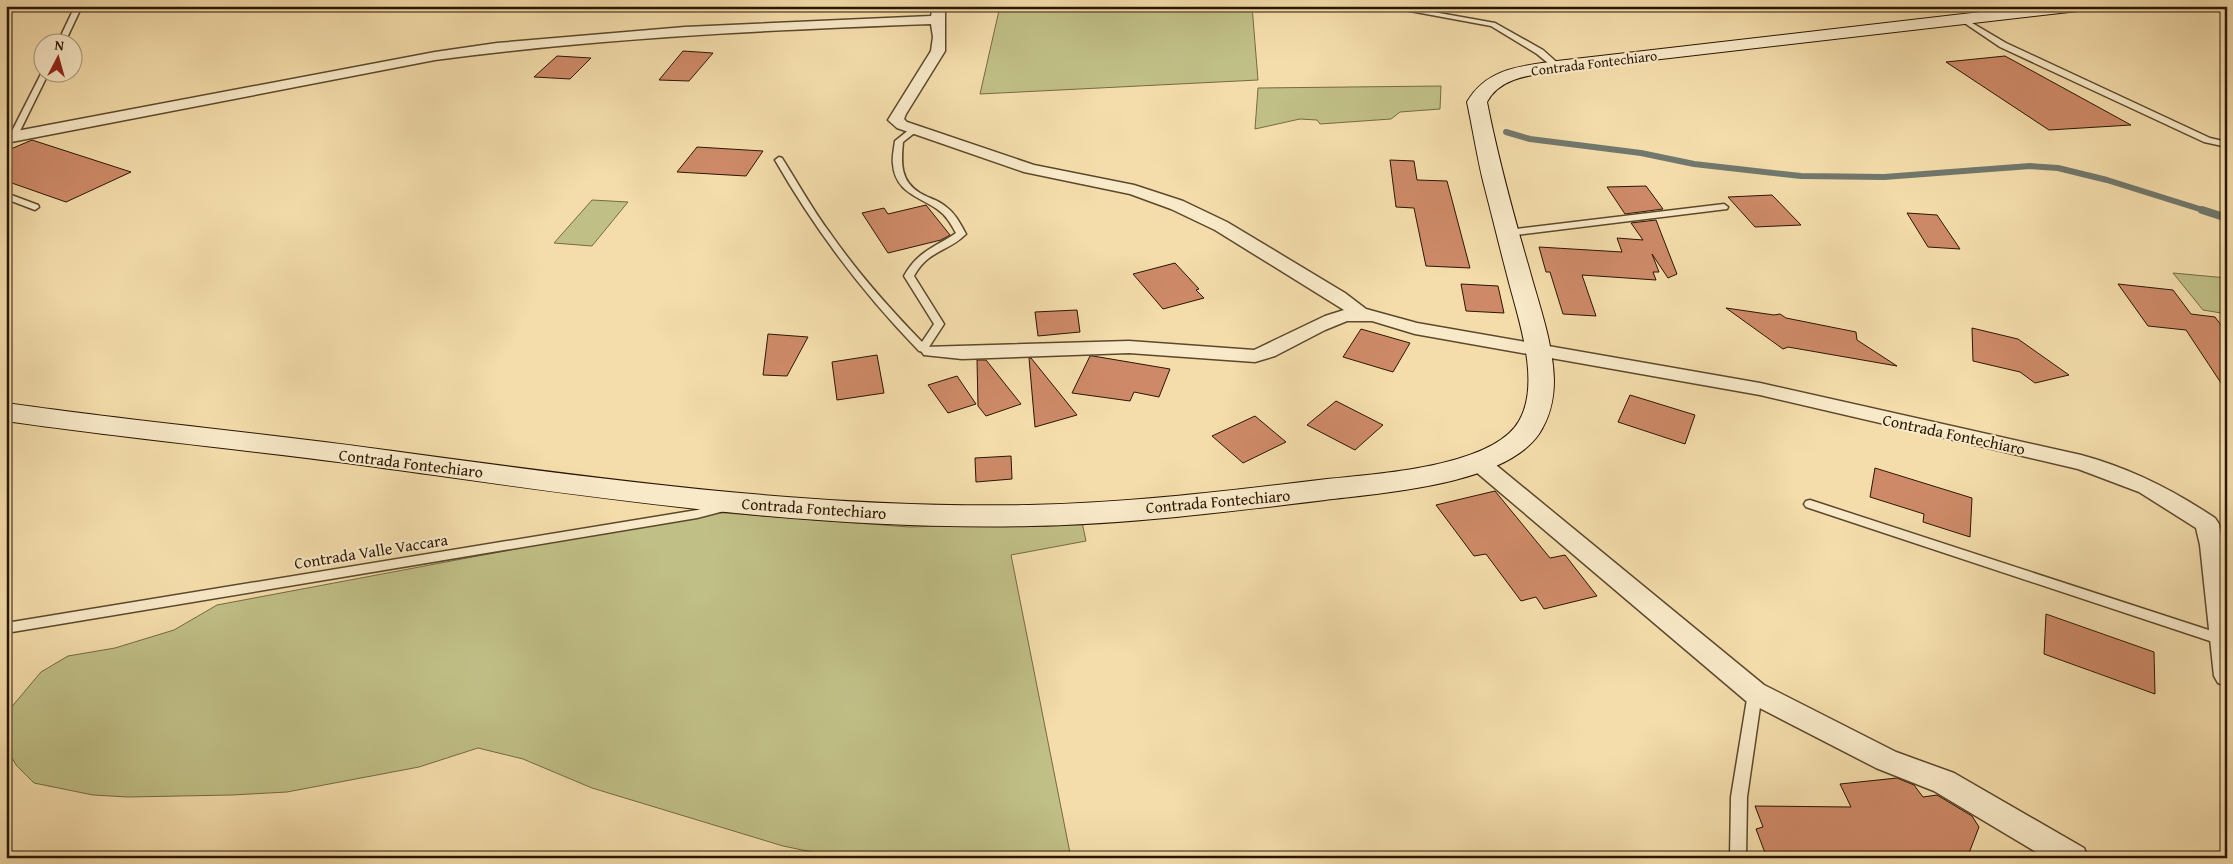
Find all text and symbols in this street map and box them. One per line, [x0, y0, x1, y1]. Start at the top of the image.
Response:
north arrow [32, 32, 82, 82]
text: N [54, 35, 66, 56]
street label: Contrada Fontechiaro [1530, 45, 1658, 81]
street label: Contrada Fontechiaro [1881, 407, 2027, 461]
street label: Contrada Fontechiaro [338, 442, 484, 484]
street label: Contrada Fontechiaro [1145, 483, 1291, 519]
street label: Contrada Fontechiaro [741, 491, 887, 525]
street label: Contrada Valle Vaccara [293, 527, 450, 575]

